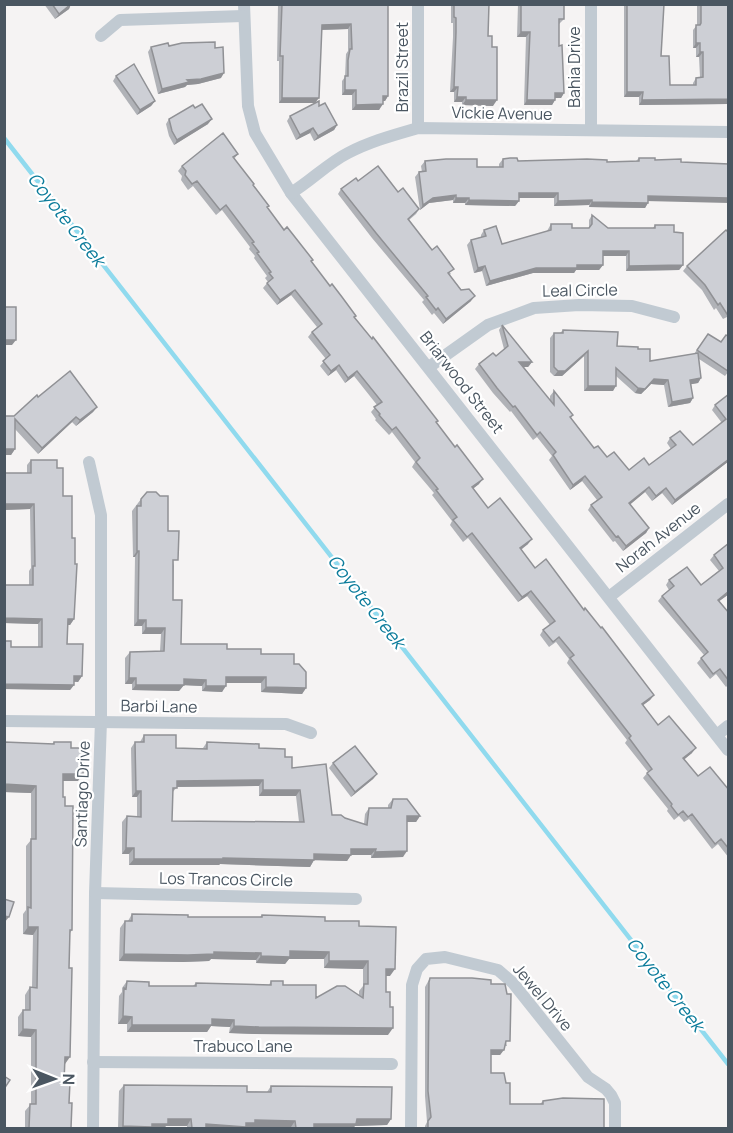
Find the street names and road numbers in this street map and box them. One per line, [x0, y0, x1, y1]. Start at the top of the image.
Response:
street label: Brazil Street [391, 22, 413, 112]
street label: Bahia Drive [563, 26, 585, 108]
street label: Vickie Avenue [451, 101, 553, 125]
street label: Leal Circle [542, 278, 618, 302]
street label: Briarwood Street [415, 326, 509, 438]
street label: Norah Avenue [611, 497, 705, 577]
street label: Barbi Lane [120, 694, 198, 718]
street label: Santiago Drive [69, 740, 95, 848]
street label: Los Trancos Circle [159, 867, 293, 891]
street label: Jewel Drive [508, 958, 578, 1036]
street label: Trabuco Lane [193, 1035, 293, 1057]

